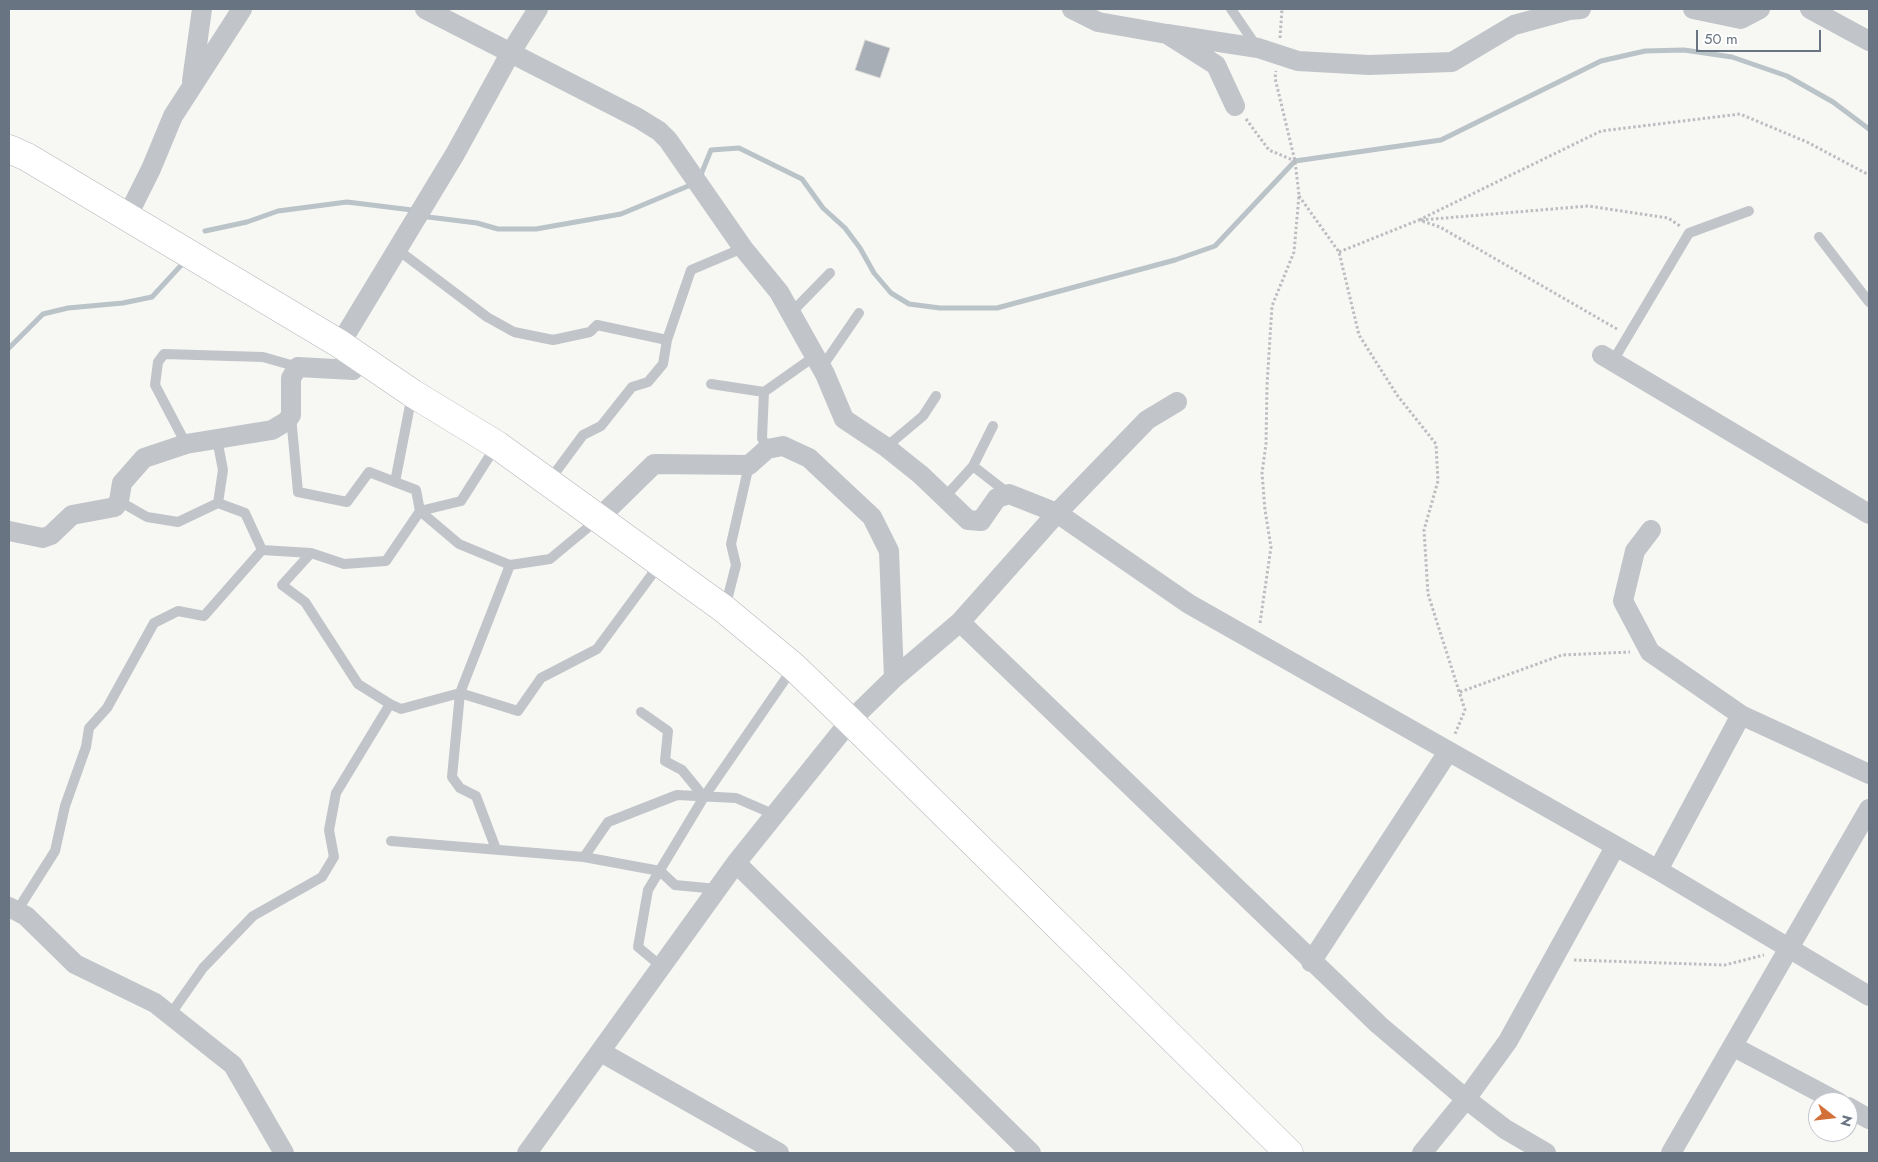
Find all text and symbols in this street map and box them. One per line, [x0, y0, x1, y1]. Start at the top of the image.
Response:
scale bar [1698, 20, 1823, 52]
text: 50 m [1704, 28, 1738, 50]
north arrow [1808, 1092, 1858, 1142]
text: N [1835, 1113, 1858, 1129]

